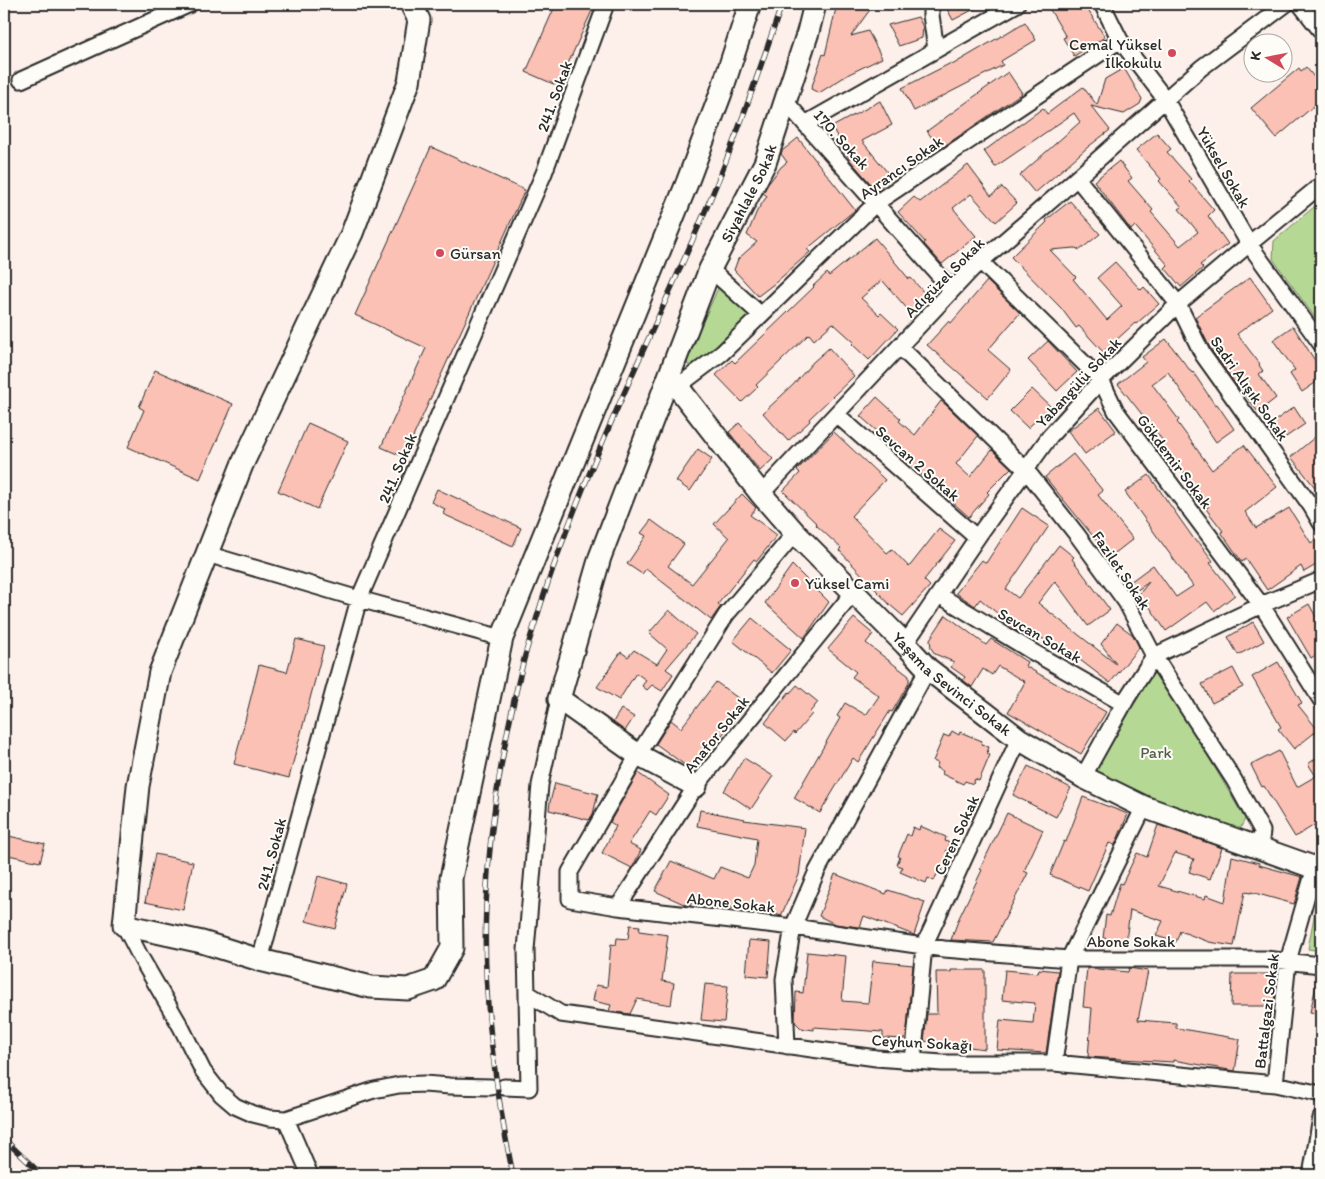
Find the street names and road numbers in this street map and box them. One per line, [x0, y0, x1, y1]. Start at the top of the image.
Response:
street label: 241. Sokak [533, 58, 576, 134]
street label: 170. Sokak [810, 105, 874, 173]
street label: Yüksel Sokak [1193, 123, 1254, 211]
street label: Ayrancı Sokak [856, 132, 947, 203]
street label: Siyahlale Sokak [717, 141, 781, 245]
street label: Adıgüzel Sokak [900, 233, 988, 321]
street label: Sadri Alışık Sokak [1206, 332, 1293, 445]
street label: Yabangülü Sokak [1032, 333, 1126, 431]
street label: Gökdemir Sokak [1133, 410, 1217, 513]
street label: Sevcan 2 Sokak [872, 422, 964, 505]
street label: 241. Sokak [374, 430, 421, 506]
street label: Fazilet Sokak [1088, 527, 1155, 613]
street label: Sevcan Sokak [994, 604, 1085, 667]
street label: Yaşama Sevinci Sokak [888, 628, 1016, 740]
street label: Anafor Sokak [680, 692, 753, 777]
street label: Ceren Sokak [930, 792, 984, 878]
street label: 241. Sokak [253, 816, 290, 893]
street label: Abone Sokak [686, 888, 777, 917]
street label: Abone Sokak [1087, 932, 1176, 951]
street label: Battalgazi Sokak [1250, 952, 1283, 1070]
street label: Ceyhun Sokağı [871, 1030, 973, 1055]

